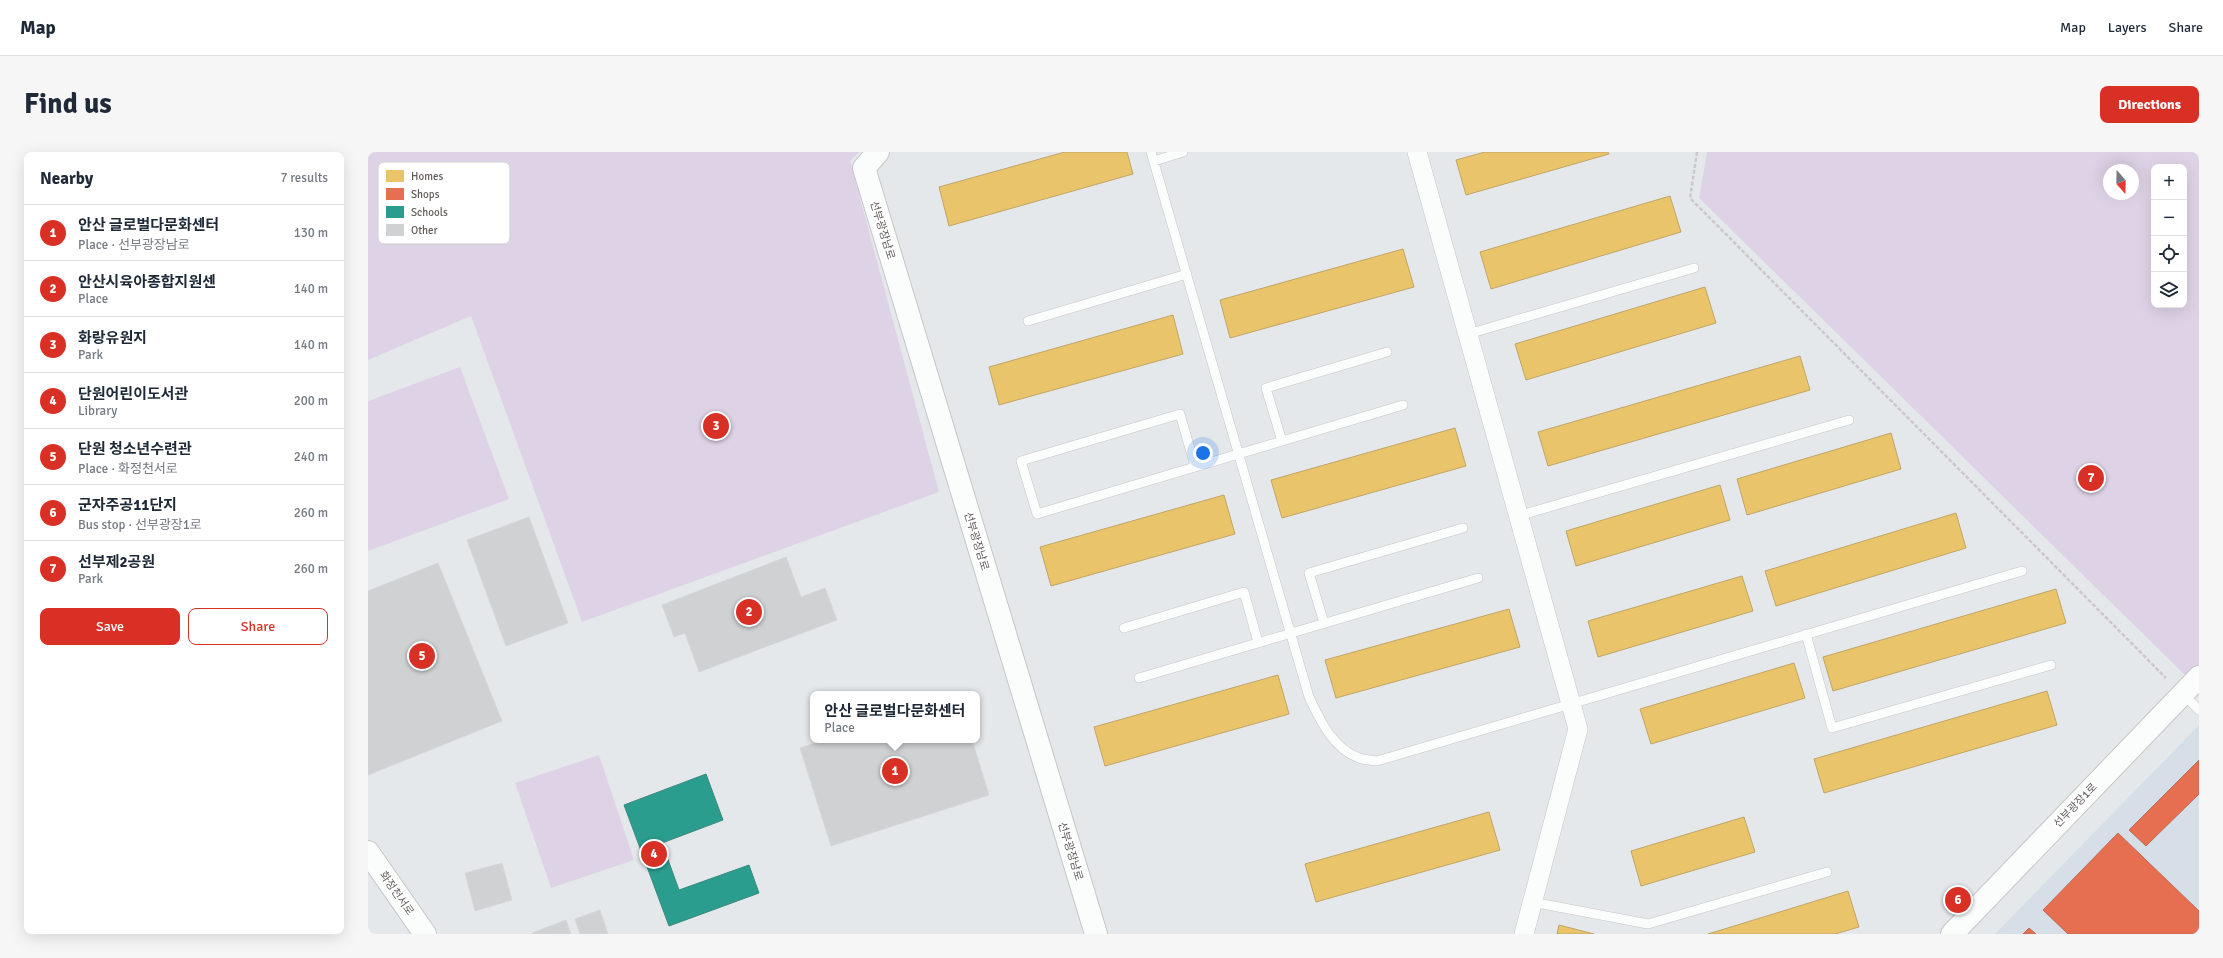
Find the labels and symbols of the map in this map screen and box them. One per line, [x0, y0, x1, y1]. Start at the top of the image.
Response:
legend [378, 162, 510, 244]
north arrow [2103, 164, 2139, 200]
text: Homes [411, 170, 443, 183]
text: Shops [411, 188, 440, 201]
street label: 선부광장남로 [867, 199, 898, 261]
text: Schools [411, 206, 448, 219]
text: Other [411, 224, 438, 237]
pin: 3 [703, 411, 729, 441]
your location [1193, 443, 1213, 463]
pin: 7 [2078, 463, 2104, 493]
street label: 선부광장남로 [961, 510, 992, 572]
pin: 2 [736, 597, 762, 627]
pin: 5 [409, 641, 435, 671]
pin: 1 [882, 756, 908, 786]
street label: 선부광장1로 [2051, 780, 2100, 830]
street label: 선부광장남로 [1055, 820, 1086, 882]
pin: 4 [641, 839, 667, 869]
street label: 화정천서로 [377, 869, 416, 918]
pin: 6 [1945, 885, 1971, 915]

